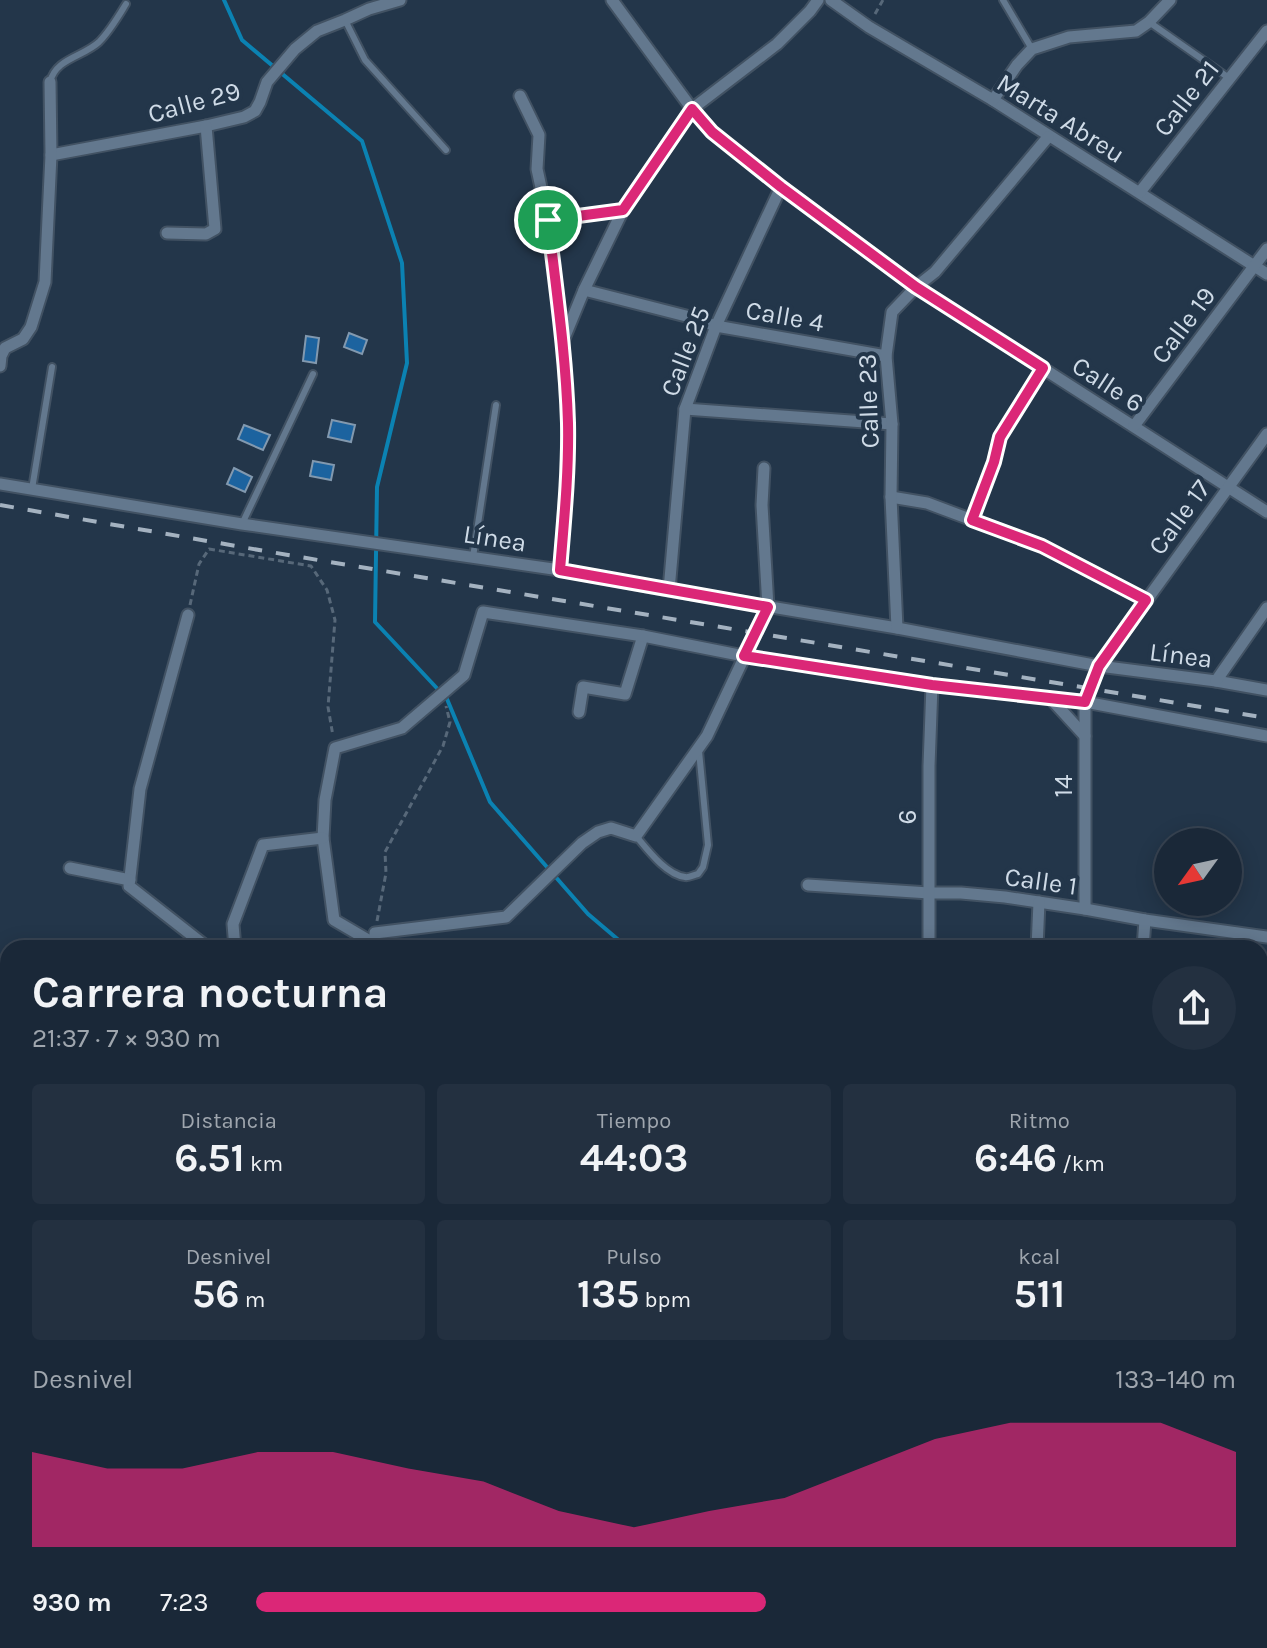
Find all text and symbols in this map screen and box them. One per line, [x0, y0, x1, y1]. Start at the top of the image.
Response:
street label: Calle 21 [1147, 54, 1226, 143]
street label: Marta Abreu [991, 67, 1130, 170]
street label: Calle 29 [144, 75, 244, 130]
pin [514, 186, 582, 254]
icon: arrive [526, 198, 570, 242]
street label: Calle 19 [1145, 281, 1222, 370]
street label: Calle 4 [743, 294, 826, 339]
street label: Calle 25 [654, 302, 717, 401]
street label: Calle 6 [1066, 350, 1149, 419]
street label: Calle 23 [851, 353, 886, 449]
street label: Calle 17 [1142, 474, 1217, 561]
street label: Línea [461, 518, 529, 559]
street label: Línea [1148, 636, 1214, 675]
street label: 14 [1048, 774, 1079, 798]
street label: 6 [892, 810, 923, 824]
north arrow [1154, 828, 1242, 916]
map controls [1154, 828, 1242, 916]
street label: Calle 1 [1003, 861, 1079, 902]
button: share [1152, 966, 1236, 1050]
text: Carrera nocturna [32, 967, 389, 1018]
text: 21:37 · 7 × 930 m [32, 1023, 221, 1054]
text: Distancia [181, 1108, 277, 1134]
text: Tiempo [597, 1108, 671, 1134]
text: Ritmo [1009, 1108, 1070, 1134]
text: 6.51 [174, 1134, 245, 1181]
text: 44:03 [580, 1134, 688, 1181]
text: 6:46 [974, 1134, 1057, 1181]
text: km [245, 1151, 283, 1177]
text: /km [1057, 1151, 1105, 1177]
text: Desnivel [186, 1244, 272, 1270]
text: Pulso [606, 1244, 662, 1270]
text: kcal [1018, 1244, 1060, 1270]
text: 56 [192, 1270, 240, 1317]
text: 135 [577, 1270, 639, 1317]
text: 511 [1013, 1270, 1065, 1317]
text: m [240, 1287, 265, 1313]
text: bpm [639, 1287, 691, 1313]
text: Desnivel [32, 1364, 133, 1395]
text: 133–140 m [1115, 1364, 1236, 1395]
text: 930 m [32, 1587, 112, 1618]
text: 7:23 [160, 1587, 209, 1618]

